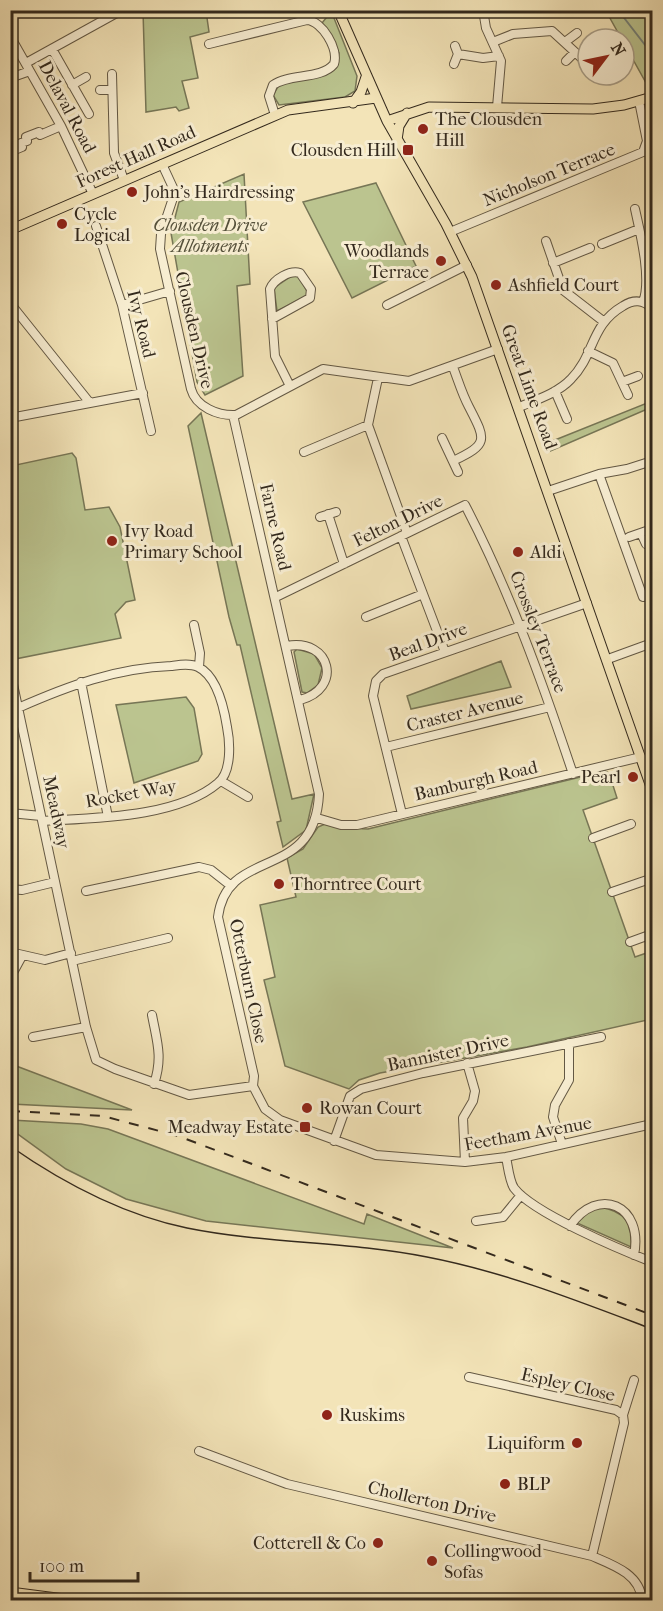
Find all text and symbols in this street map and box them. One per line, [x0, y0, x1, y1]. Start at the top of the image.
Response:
north arrow [576, 27, 636, 87]
text: N [607, 39, 630, 60]
street label: Delaval Road [34, 57, 100, 157]
place label: The Clousden Hill [435, 109, 543, 151]
street label: Forest Hall Road [73, 121, 199, 193]
marker: The Clousden Hill [416, 122, 430, 136]
street label: Nicholson Terrace [480, 139, 618, 211]
place label: Clousden Hill [291, 140, 396, 161]
marker: Clousden Hill [401, 143, 415, 157]
place label: John’s Hairdressing [142, 182, 295, 203]
marker: John’s Hairdressing [125, 185, 139, 199]
place label: Cycle Logical [74, 204, 130, 246]
park label: Clousden Drive Allotments [153, 215, 267, 257]
marker: Cycle Logical [55, 217, 69, 231]
place label: Woodlands Terrace [343, 241, 429, 283]
marker: Woodlands Terrace [434, 254, 448, 268]
street label: Clousden Drive [170, 269, 218, 391]
place label: Ashfield Court [507, 275, 620, 296]
marker: Ashfield Court [489, 278, 503, 292]
street label: Ivy Road [122, 288, 160, 360]
street label: Great Lime Road [497, 322, 561, 453]
street label: Farne Road [255, 481, 295, 573]
street label: Felton Drive [350, 490, 446, 552]
place label: Ivy Road Primary School [124, 521, 243, 563]
marker: Ivy Road Primary School [105, 534, 119, 548]
place label: Aldi [529, 542, 562, 563]
marker: Aldi [511, 545, 525, 559]
street label: Crossley Terrace [505, 568, 571, 696]
street label: Beal Drive [386, 618, 470, 666]
street label: Craster Avenue [404, 687, 526, 737]
street label: Bamburgh Road [412, 757, 540, 805]
place label: Pearl [581, 767, 621, 788]
marker: Pearl [626, 770, 640, 784]
street label: Meadway [38, 774, 74, 852]
street label: Rocket Way [84, 775, 180, 812]
place label: Thorntree Court [291, 874, 422, 895]
marker: Thorntree Court [272, 877, 286, 891]
street label: Otterburn Close [225, 917, 271, 1045]
street label: Bannister Drive [385, 1030, 511, 1076]
place label: Rowan Court [319, 1098, 422, 1119]
marker: Rowan Court [300, 1101, 314, 1115]
street label: Feetham Avenue [463, 1112, 594, 1156]
place label: Meadway Estate [167, 1117, 293, 1138]
marker: Meadway Estate [298, 1120, 312, 1134]
street label: Espley Close [519, 1364, 617, 1406]
place label: Ruskims [339, 1405, 405, 1426]
marker: Ruskims [320, 1408, 334, 1422]
place label: Liquiform [487, 1433, 565, 1454]
marker: Liquiform [570, 1436, 584, 1450]
place label: BLP [517, 1474, 550, 1495]
street label: Chollerton Drive [366, 1477, 498, 1527]
marker: BLP [498, 1477, 512, 1491]
place label: Cotterell & Co [253, 1533, 366, 1554]
marker: Cotterell & Co [371, 1536, 385, 1550]
place label: Collingwood Sofas [444, 1541, 542, 1583]
scale bar [30, 1545, 138, 1583]
marker: Collingwood Sofas [425, 1554, 439, 1568]
text: 100 m [39, 1556, 84, 1577]

